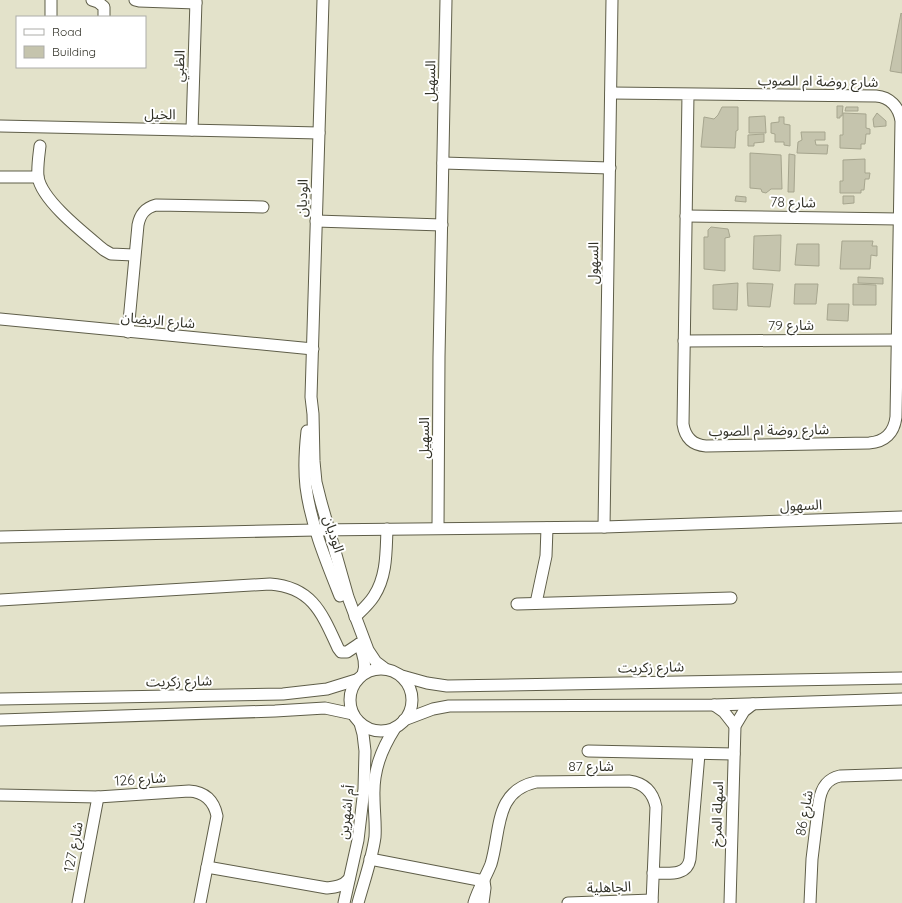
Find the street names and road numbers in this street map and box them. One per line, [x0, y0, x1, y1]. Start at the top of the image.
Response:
street label: الظبي [169, 50, 191, 82]
street label: السهيل [421, 60, 439, 102]
street label: شارع روضة ام الصوب [758, 71, 878, 93]
street label: الخيل [144, 105, 176, 123]
street label: الوديان [292, 179, 312, 217]
street label: شارع 78 [770, 193, 816, 213]
street label: السهول [584, 242, 602, 284]
street label: شارع الريضان [120, 308, 196, 334]
street label: شارع 79 [768, 316, 814, 336]
street label: السهيل [415, 417, 433, 459]
street label: شارع روضة ام الصوب [709, 420, 829, 442]
street label: السهول [780, 495, 822, 515]
street label: الوديان [320, 513, 348, 555]
street label: شارع زكريت [618, 657, 684, 679]
street label: شارع زكريت [146, 671, 212, 693]
street label: شارع 87 [568, 757, 614, 777]
street label: شارع 126 [114, 768, 167, 792]
street label: اسهلة المرخ [707, 781, 729, 847]
street label: أم اشهرين [334, 783, 360, 841]
street label: شارع 86 [791, 789, 819, 838]
street label: شارع 127 [59, 820, 89, 874]
street label: الجاهلية [587, 877, 631, 897]

